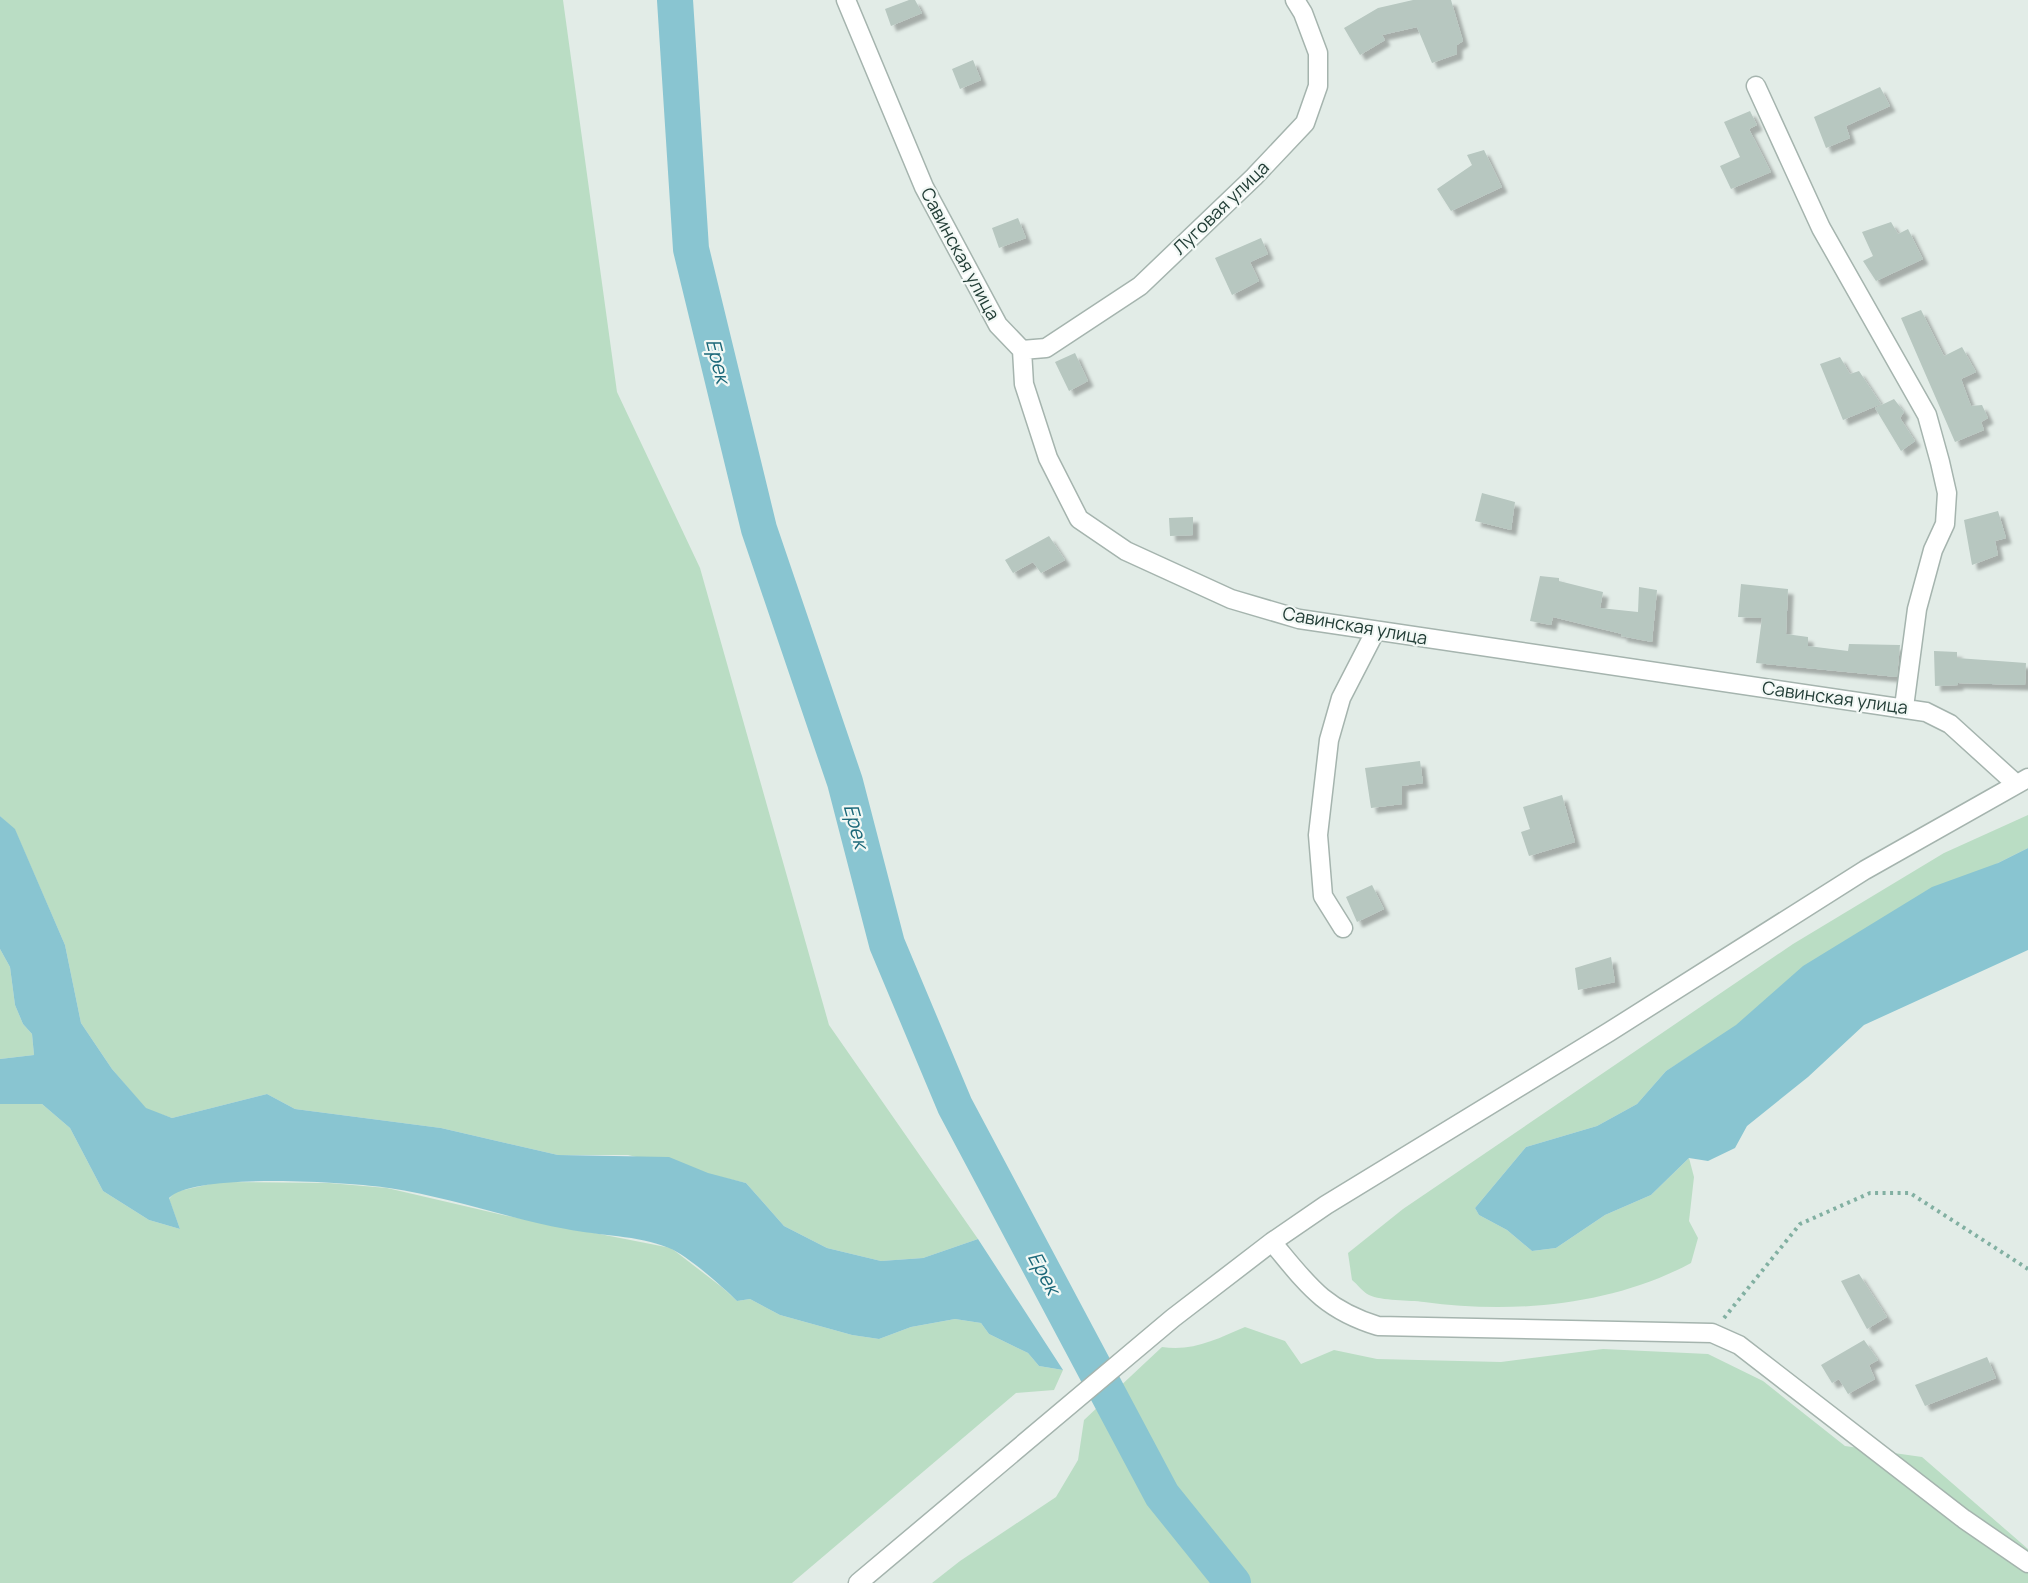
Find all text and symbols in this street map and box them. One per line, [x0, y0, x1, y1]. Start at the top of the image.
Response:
street label: Луговая улица [1167, 155, 1274, 259]
street label: Савинская улица [916, 183, 1006, 324]
water label: Ерек [700, 336, 738, 389]
street label: Савинская улица [1281, 600, 1429, 650]
street label: Савинская улица [1761, 675, 1909, 719]
water label: Ерек [838, 801, 876, 854]
water label: Ерек [1022, 1247, 1068, 1302]

